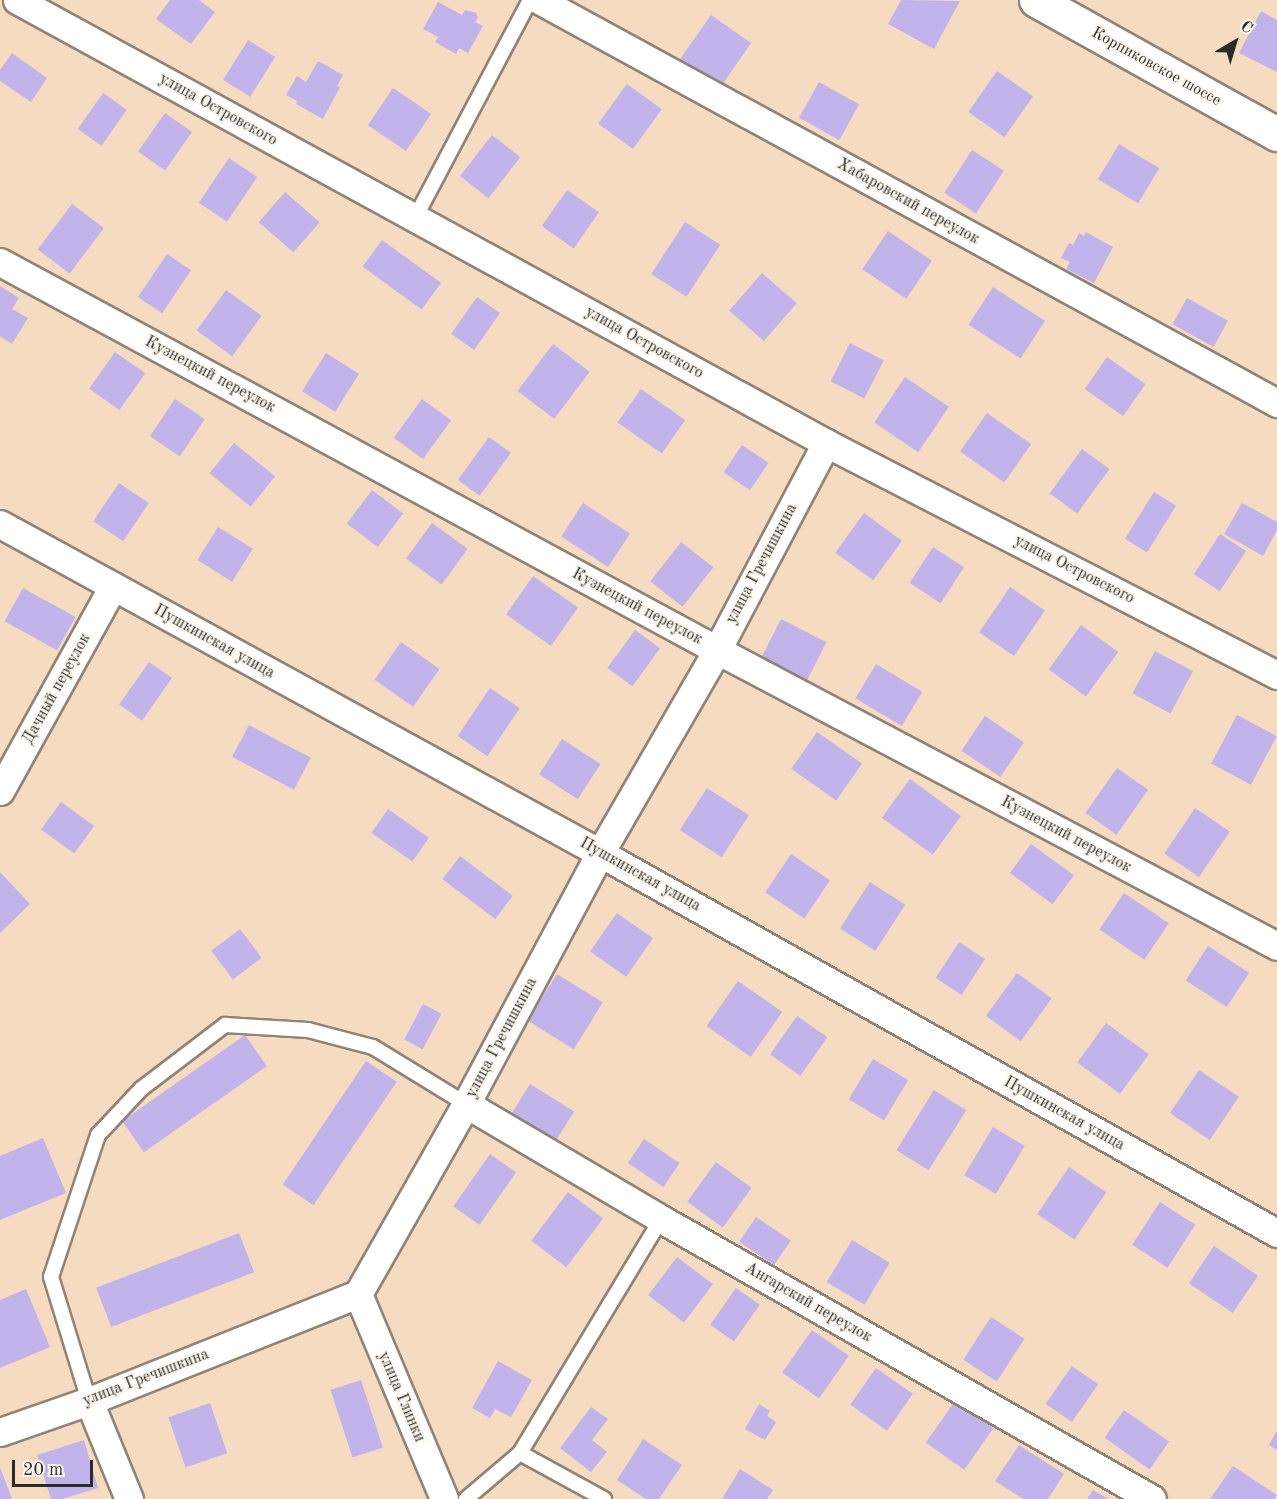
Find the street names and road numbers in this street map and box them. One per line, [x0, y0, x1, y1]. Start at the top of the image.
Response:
street label: Корпиковское шоссе [1088, 23, 1224, 111]
street label: улица Островского [156, 70, 280, 150]
street label: Хабаровский переулок [833, 155, 983, 249]
street label: улица Островского [582, 303, 706, 383]
street label: Кузнецкий переулок [141, 332, 279, 418]
street label: улица Гречишкина [722, 501, 802, 627]
street label: улица Островского [1011, 531, 1137, 609]
street label: Кузнецкий переулок [568, 564, 706, 650]
street label: Пушкинская улица [150, 601, 278, 683]
street label: Дачный переулок [19, 630, 95, 748]
street label: Кузнецкий переулок [997, 792, 1135, 878]
street label: Пушкинская улица [576, 834, 704, 916]
street label: улица Гречишкина [462, 975, 542, 1101]
street label: Пушкинская улица [1000, 1073, 1128, 1155]
street label: Ангарский переулок [741, 1259, 875, 1347]
street label: улица Гречишкина [80, 1345, 212, 1411]
street label: улица Глинки [373, 1349, 429, 1445]

